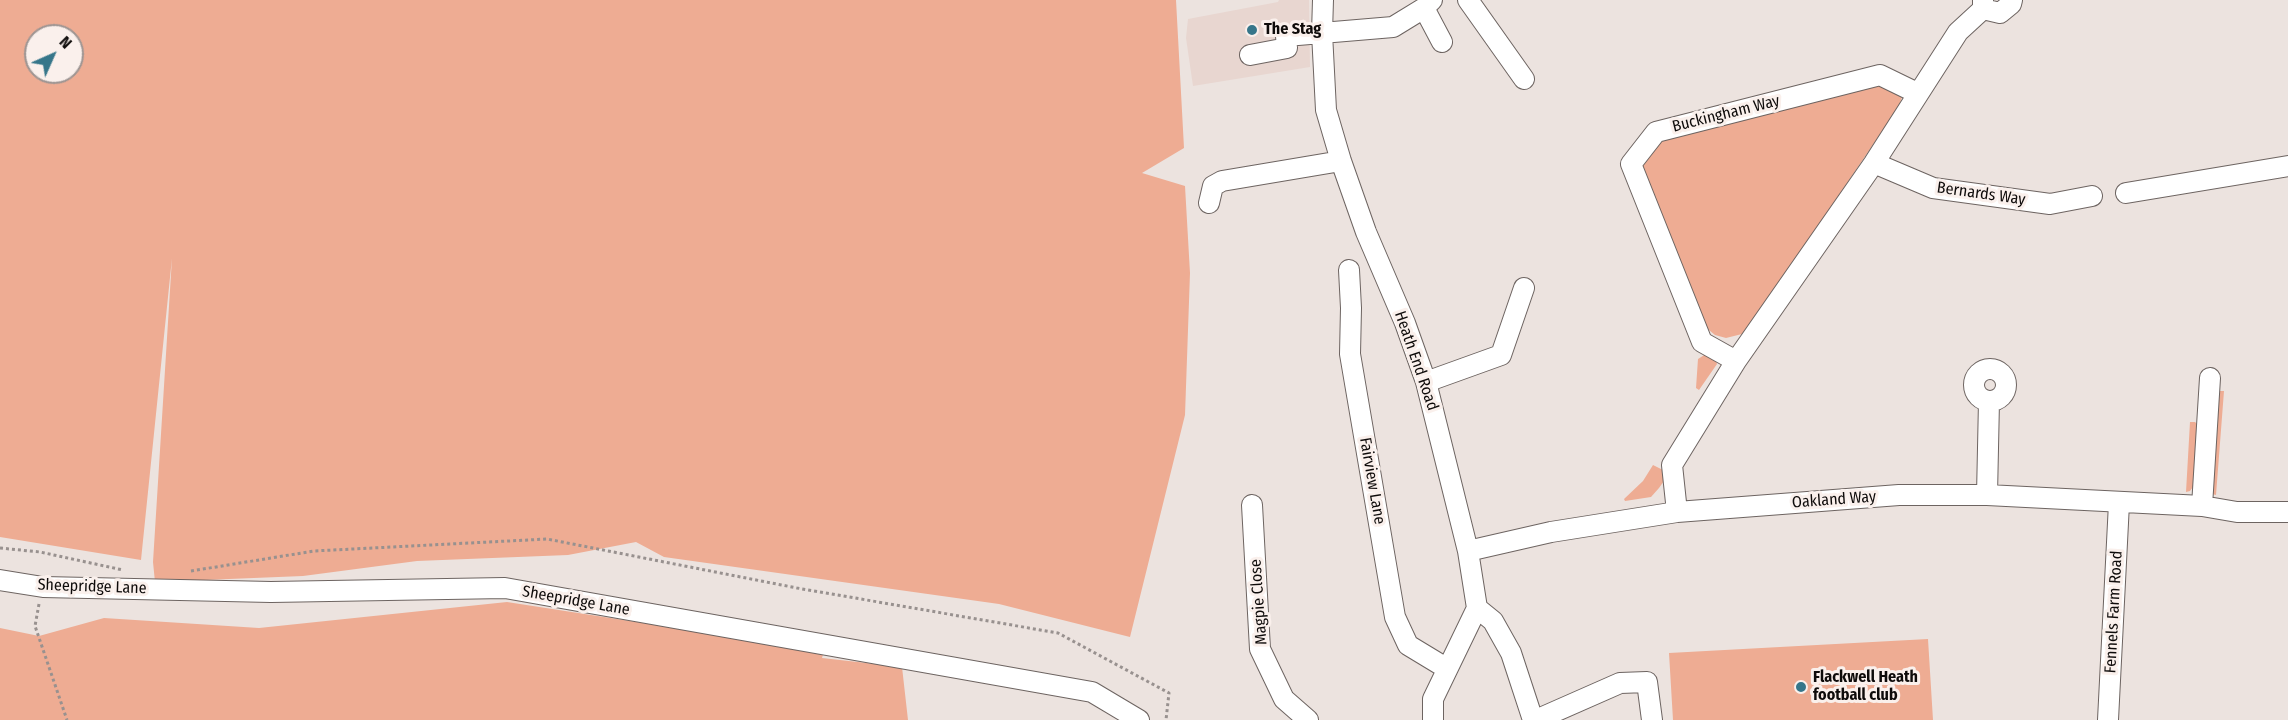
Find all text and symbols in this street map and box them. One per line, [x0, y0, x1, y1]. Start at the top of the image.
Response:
place label: The Stag [1264, 20, 1321, 40]
marker: The Stag [1245, 23, 1259, 37]
north arrow [24, 24, 84, 84]
text: N [56, 32, 76, 52]
street label: Buckingham Way [1670, 91, 1782, 137]
street label: Bernards Way [1936, 178, 2026, 210]
street label: Heath End Road [1390, 309, 1442, 413]
street label: Fairview Lane [1355, 436, 1389, 526]
street label: Oakland Way [1791, 487, 1877, 513]
street label: Fennels Farm Road [2101, 550, 2127, 674]
street label: Magpie Close [1246, 558, 1272, 646]
street label: Sheepridge Lane [37, 576, 147, 598]
street label: Sheepridge Lane [521, 582, 631, 620]
place label: Flackwell Heath football club [1813, 668, 1918, 706]
marker: Flackwell Heath football club [1794, 680, 1808, 694]

